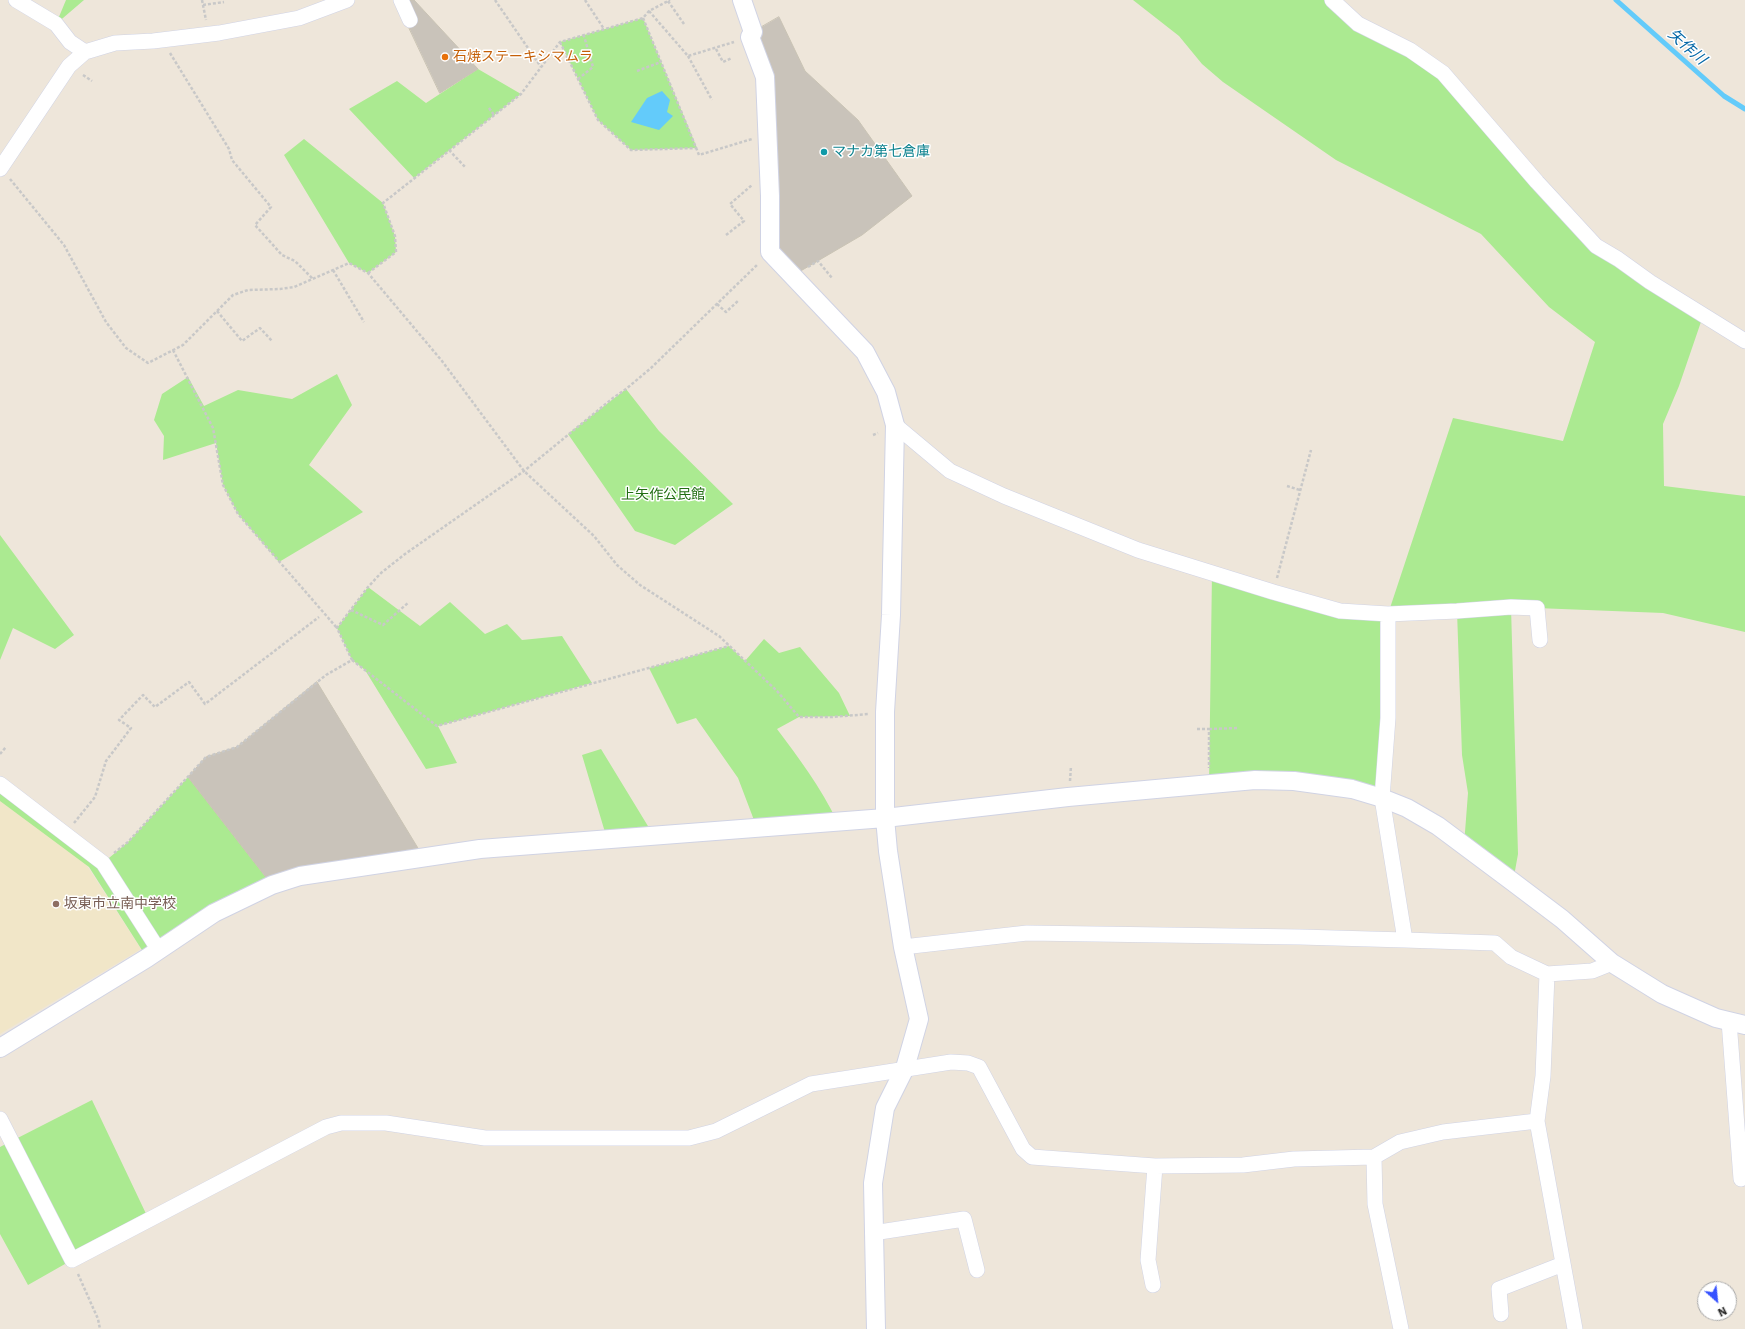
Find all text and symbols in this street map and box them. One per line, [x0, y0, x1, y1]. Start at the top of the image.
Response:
water label: 矢作川 [1664, 25, 1710, 69]
place label: 石焼ステーキシマムラ [453, 49, 593, 65]
marker: 石焼ステーキシマムラ [440, 52, 450, 62]
place label: マナカ第七倉庫 [832, 144, 930, 160]
marker: マナカ第七倉庫 [819, 147, 829, 157]
park label: 上矢作公民館 [621, 487, 705, 503]
place label: 坂東市立南中学校 [64, 896, 176, 912]
marker: 坂東市立南中学校 [51, 899, 61, 909]
north arrow [1697, 1281, 1737, 1321]
text: N [1716, 1304, 1729, 1319]

